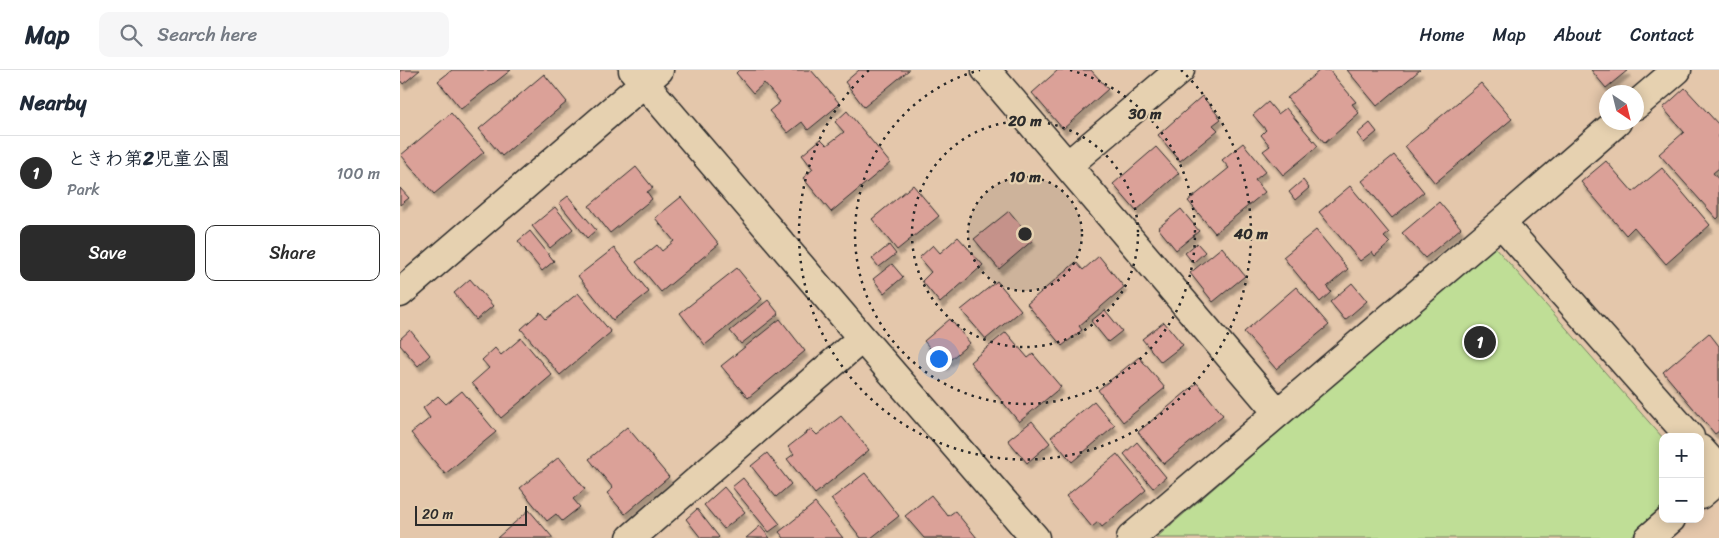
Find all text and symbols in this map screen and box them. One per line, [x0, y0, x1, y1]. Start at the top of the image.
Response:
search box [99, 12, 449, 57]
text: Map [25, 14, 69, 56]
text: Search here [157, 18, 257, 51]
text: Home [1420, 19, 1465, 51]
text: Map [1493, 19, 1526, 51]
text: About [1554, 19, 1602, 51]
text: Contact [1630, 19, 1694, 51]
icon: search [117, 21, 145, 49]
text: Nearby [20, 84, 86, 122]
north arrow [1599, 85, 1644, 130]
text: 30 m [1127, 101, 1162, 127]
text: 20 m [1007, 108, 1042, 134]
text: ときわ第2児童公園 [67, 142, 230, 175]
text: 1 [33, 159, 39, 188]
text: 100 m [336, 159, 380, 188]
text: 10 m [1009, 164, 1041, 190]
text: Park [67, 175, 100, 204]
text: 40 m [1233, 221, 1269, 247]
button: Save [20, 225, 195, 281]
button: Share [205, 225, 380, 281]
centre of rings [1016, 225, 1034, 243]
pin: 1 [1464, 323, 1496, 361]
your location [926, 346, 952, 372]
map controls [1659, 433, 1704, 523]
button: + [1659, 433, 1704, 478]
button: − [1659, 478, 1704, 523]
text: 20 m [422, 502, 453, 527]
scale bar [415, 503, 528, 526]

